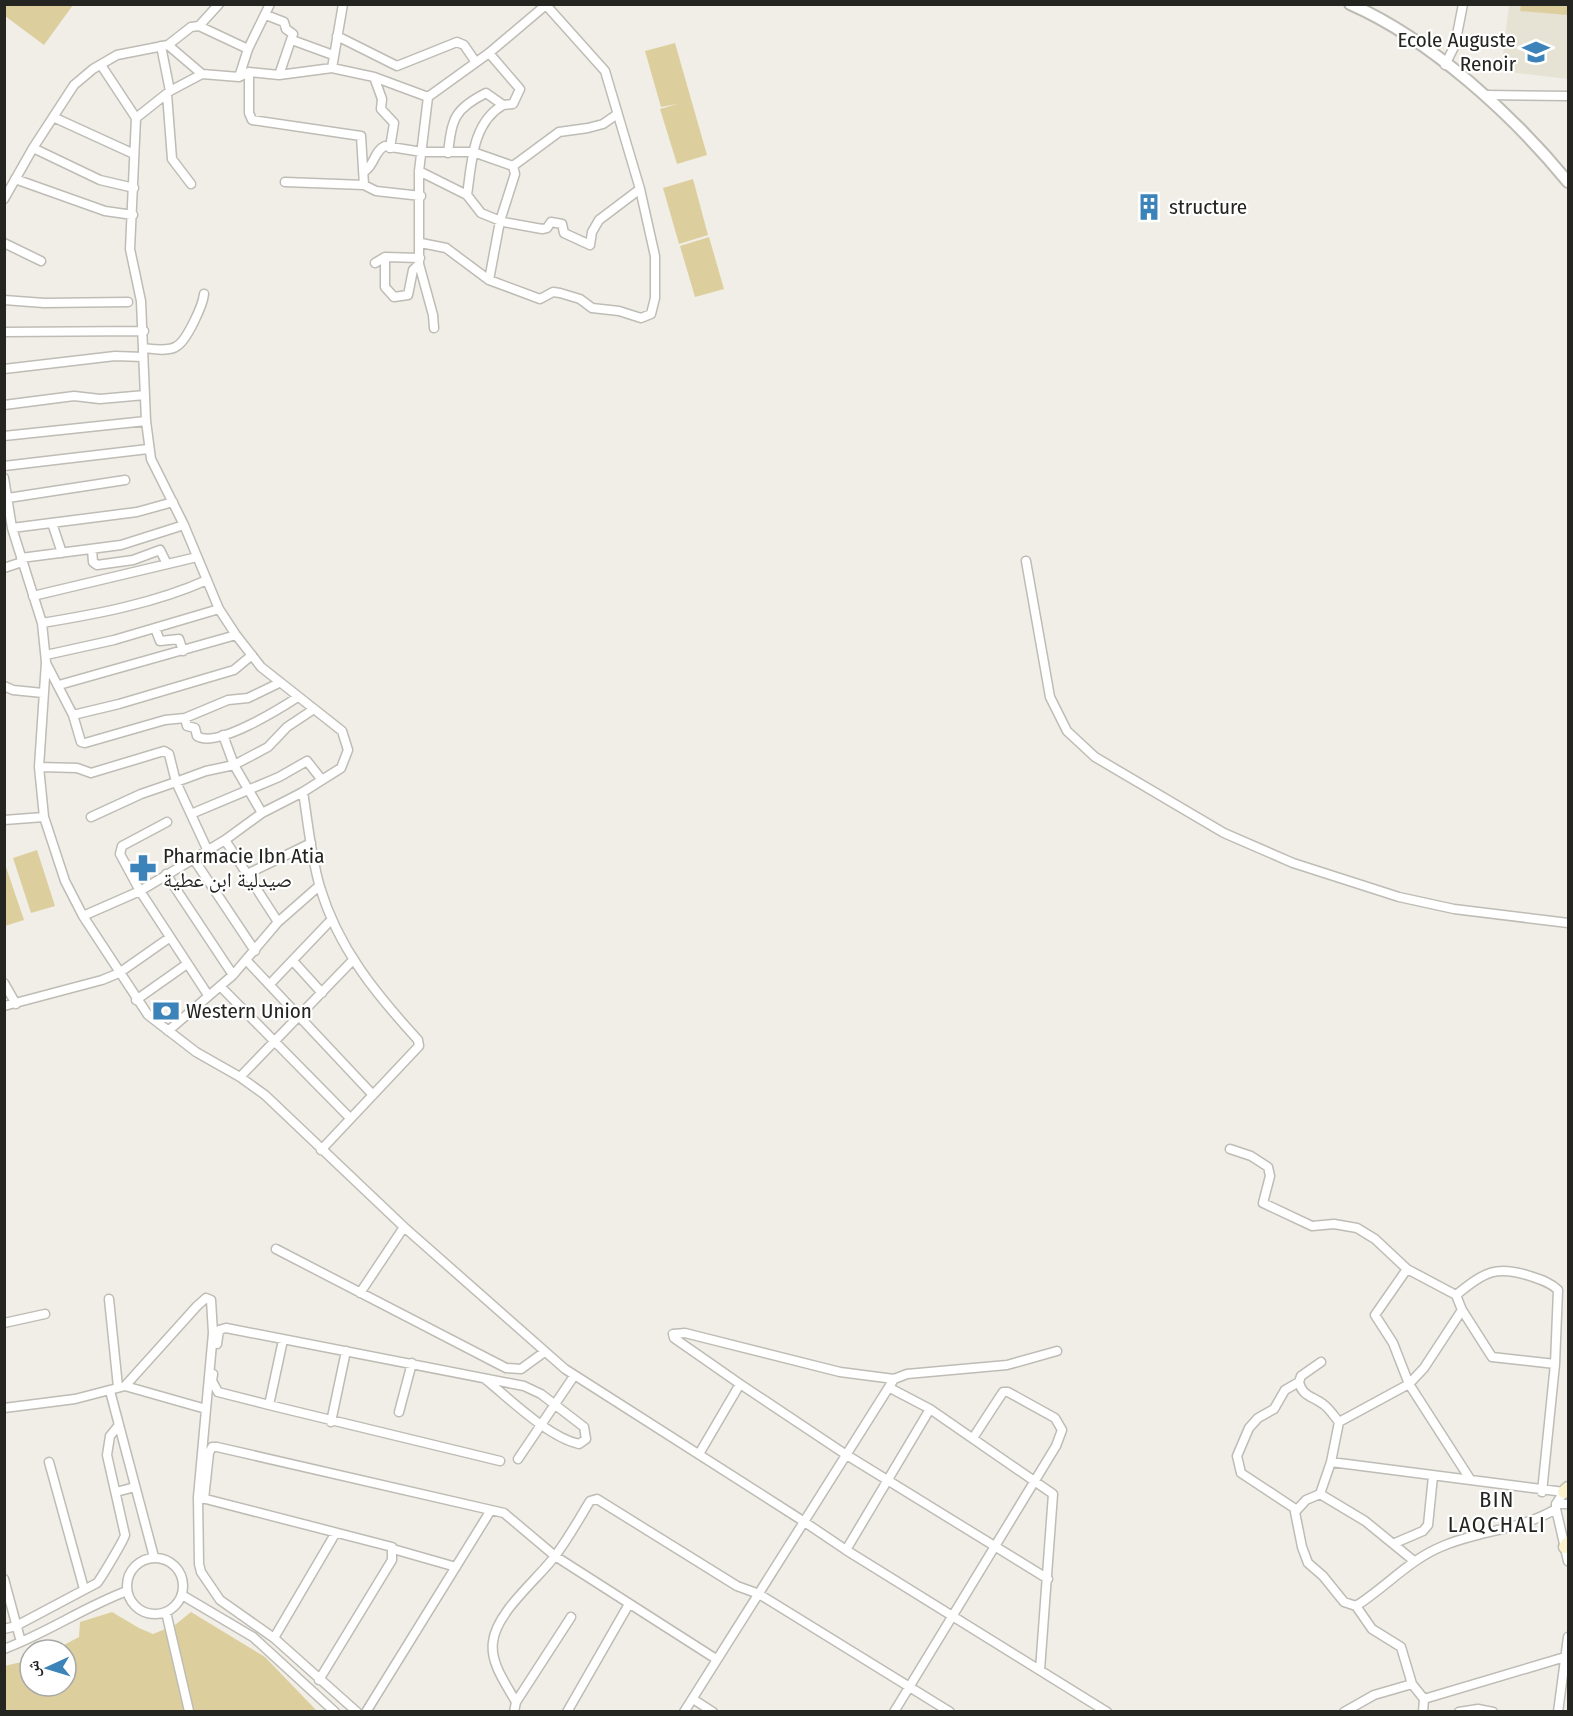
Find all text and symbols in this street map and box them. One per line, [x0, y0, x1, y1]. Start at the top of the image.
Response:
place label: Ecole Auguste Renoir [1398, 27, 1517, 77]
school or university icon: Ecole Auguste Renoir [1521, 37, 1551, 67]
building icon: structure [1134, 192, 1164, 222]
place label: structure [1169, 194, 1247, 220]
place label: Pharmacie Ibn Atia صيدلية ابن عطية [163, 843, 324, 893]
pharmacy icon: Pharmacie Ibn Atia صيدلية ابن عطية [128, 853, 158, 883]
bank icon: Western Union [151, 996, 181, 1026]
place label: Western Union [186, 998, 312, 1024]
district label: BIN LAQCHALI [1448, 1486, 1546, 1538]
north arrow [18, 1638, 78, 1698]
text: ش [23, 1660, 44, 1678]

